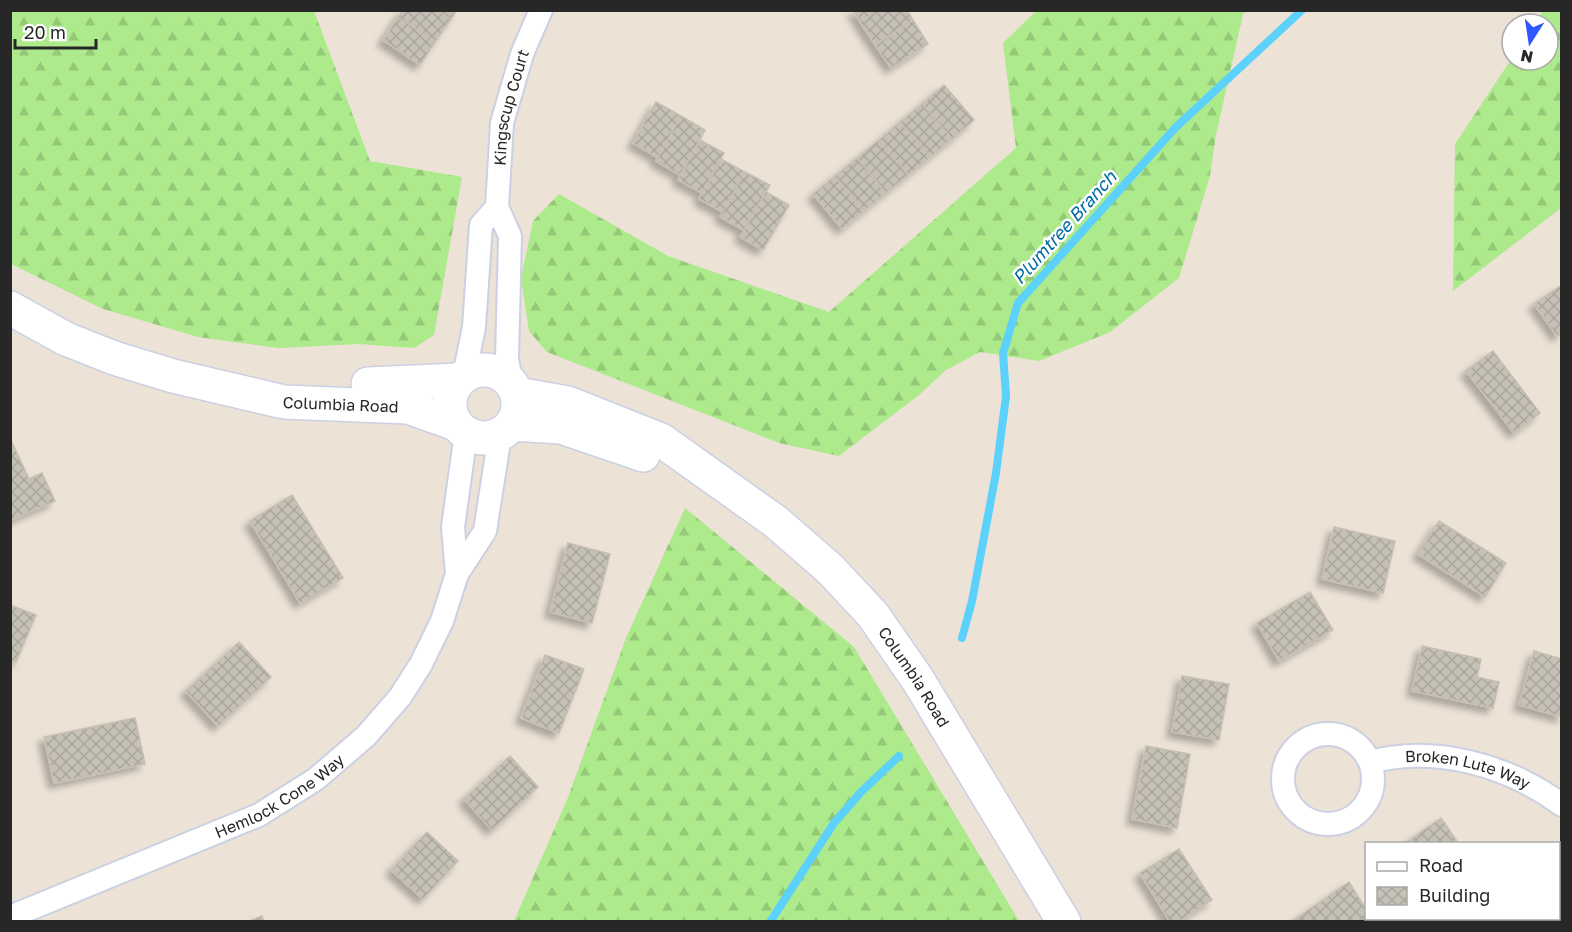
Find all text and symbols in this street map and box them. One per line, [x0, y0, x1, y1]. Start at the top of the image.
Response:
scale bar [15, 12, 96, 50]
north arrow [1500, 12, 1560, 72]
text: 20 m [24, 21, 66, 43]
street label: Kingscup Court [489, 46, 533, 166]
text: N [1519, 46, 1535, 68]
water label: Plumtree Branch [1007, 165, 1121, 288]
street label: Columbia Road [282, 392, 399, 417]
street label: Columbia Road [874, 623, 954, 731]
street label: Broken Lute Way [1405, 746, 1534, 793]
street label: Hemlock Cone Way [212, 750, 348, 842]
legend [1365, 842, 1560, 920]
text: Road [1419, 854, 1463, 876]
text: Building [1419, 884, 1490, 906]

